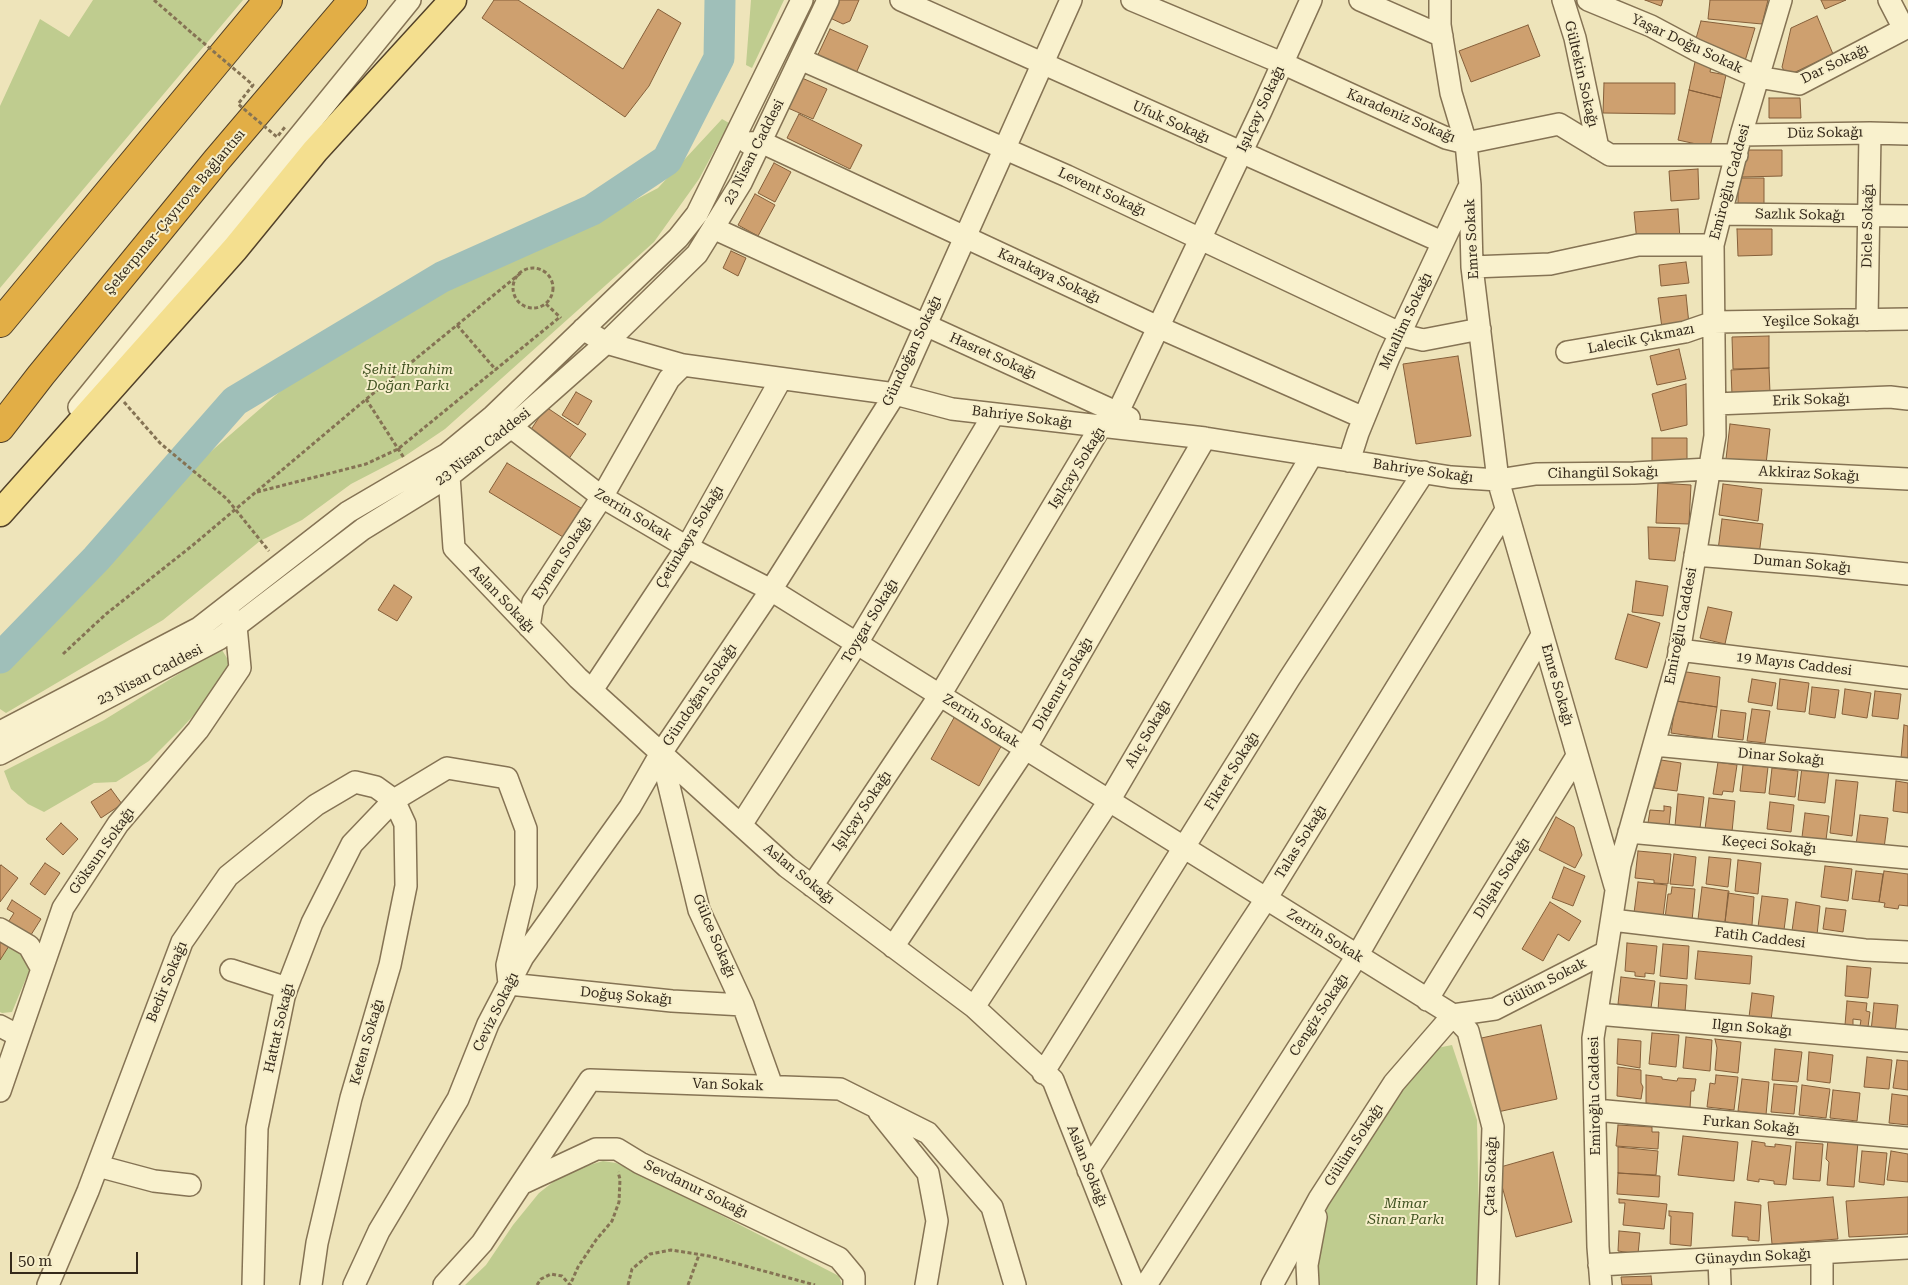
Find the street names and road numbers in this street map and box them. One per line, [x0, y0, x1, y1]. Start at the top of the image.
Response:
street label: Yaşar Doğu Sokak [1628, 11, 1746, 77]
street label: Gültekin Sokağı [1561, 19, 1601, 129]
street label: Dar Sokağı [1798, 40, 1872, 88]
street label: Işılçay Sokağı [1234, 63, 1288, 155]
street label: Karadeniz Sokağı [1344, 85, 1458, 147]
street label: 23 Nisan Caddesi [720, 97, 788, 207]
street label: Ufuk Sokağı [1129, 97, 1213, 147]
street label: Emiroğlu Caddesi [1706, 122, 1754, 242]
street label: Düz Sokağı [1787, 124, 1863, 142]
street label: Şekerpınar-Çayırova Bağlantısı [101, 126, 249, 298]
street label: Levent Sokağı [1055, 164, 1149, 220]
street label: Dicle Sokağı [1859, 184, 1877, 268]
street label: Emre Sokak [1461, 198, 1483, 280]
street label: Sazlık Sokağı [1755, 206, 1845, 224]
street label: Karakaya Sokağı [995, 245, 1103, 307]
street label: Muallim Sokağı [1376, 270, 1436, 372]
street label: Gündoğan Sokağı [879, 293, 945, 409]
street label: Yeşilce Sokağı [1763, 312, 1859, 330]
street label: Lalecik Çıkmazı [1586, 320, 1696, 358]
street label: Hasret Sokağı [947, 329, 1039, 383]
street label: Erik Sokağı [1772, 390, 1850, 410]
street label: Bahriye Sokağı [971, 402, 1073, 432]
street label: 23 Nisan Caddesi [432, 405, 534, 489]
street label: Işılçay Sokağı [1045, 424, 1109, 512]
street label: Bahriye Sokağı [1372, 456, 1474, 486]
street label: Akkiraz Sokağı [1758, 463, 1860, 485]
street label: Cihangül Sokağı [1547, 464, 1659, 482]
street label: Çetinkaya Sokağı [653, 483, 727, 591]
street label: Zerrin Sokak [591, 485, 675, 545]
street label: Eymen Sokağı [529, 513, 595, 603]
street label: Duman Sokağı [1752, 551, 1852, 577]
street label: Aslan Sokağı [466, 562, 538, 636]
street label: Emiroğlu Caddesi [1661, 566, 1701, 686]
street label: Toygar Sokağı [838, 576, 902, 666]
street label: Didenur Sokağı [1030, 634, 1096, 734]
street label: Gündoğan Sokağı [659, 640, 741, 750]
street label: 23 Nisan Caddesi [95, 641, 205, 709]
street label: Emre Sokağı [1537, 642, 1577, 728]
street label: 19 Mayıs Caddesi [1735, 649, 1853, 679]
street label: Zerrin Sokak [939, 691, 1023, 751]
street label: Alıç Sokağı [1122, 697, 1174, 771]
street label: Fikret Sokağı [1201, 729, 1263, 813]
street label: Dinar Sokağı [1737, 745, 1825, 769]
street label: Işılçay Sokağı [829, 768, 895, 854]
street label: Talas Sokağı [1272, 802, 1330, 882]
street label: Göksun Sokağı [66, 804, 138, 898]
street label: Keçeci Sokağı [1721, 832, 1817, 858]
street label: Dilşah Sokağı [1470, 834, 1534, 922]
street label: Aslan Sokağı [760, 840, 838, 908]
street label: Gülce Sokağı [689, 892, 739, 980]
street label: Zerrin Sokak [1283, 906, 1367, 966]
street label: Fatih Caddesi [1713, 924, 1807, 952]
street label: Bedir Sokağı [143, 939, 191, 1025]
street label: Gülüm Sokak [1500, 955, 1590, 1011]
street label: Ceviz Sokağı [470, 970, 522, 1054]
street label: Cengiz Sokağı [1286, 970, 1352, 1060]
street label: Hattat Sokağı [261, 981, 297, 1075]
street label: Doğuş Sokağı [579, 984, 673, 1008]
street label: Keten Sokağı [347, 997, 387, 1087]
street label: Ilgın Sokağı [1711, 1016, 1793, 1040]
street label: Emiroğlu Caddesi [1586, 1036, 1604, 1156]
street label: Van Sokak [692, 1075, 764, 1095]
street label: Gülüm Sokağı [1321, 1100, 1387, 1190]
street label: Furkan Sokağı [1702, 1112, 1800, 1138]
street label: Aslan Sokağı [1063, 1123, 1111, 1209]
street label: Çata Sokağı [1481, 1136, 1501, 1216]
street label: Sevdanur Sokağı [641, 1157, 751, 1221]
street label: Günaydın Sokağı [1695, 1246, 1811, 1268]

